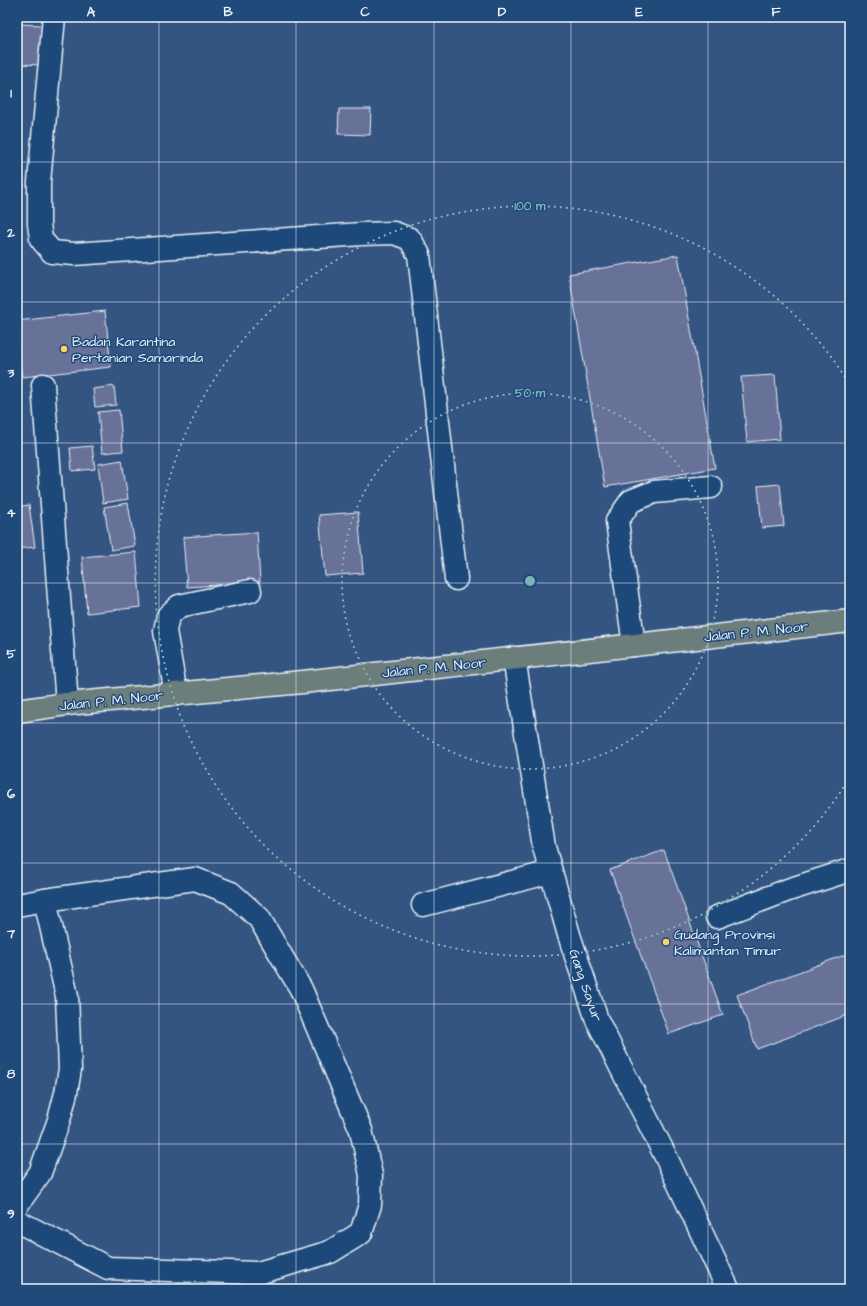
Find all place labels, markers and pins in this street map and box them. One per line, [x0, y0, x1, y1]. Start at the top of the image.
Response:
place label: Badan Karantina Pertanian Samarinda [72, 332, 203, 368]
marker: Badan Karantina Pertanian Samarinda [59, 344, 69, 354]
centre of rings [523, 574, 537, 588]
place label: Gudang Provinsi Kalimantan Timur [674, 925, 781, 961]
marker: Gudang Provinsi Kalimantan Timur [661, 937, 671, 947]

